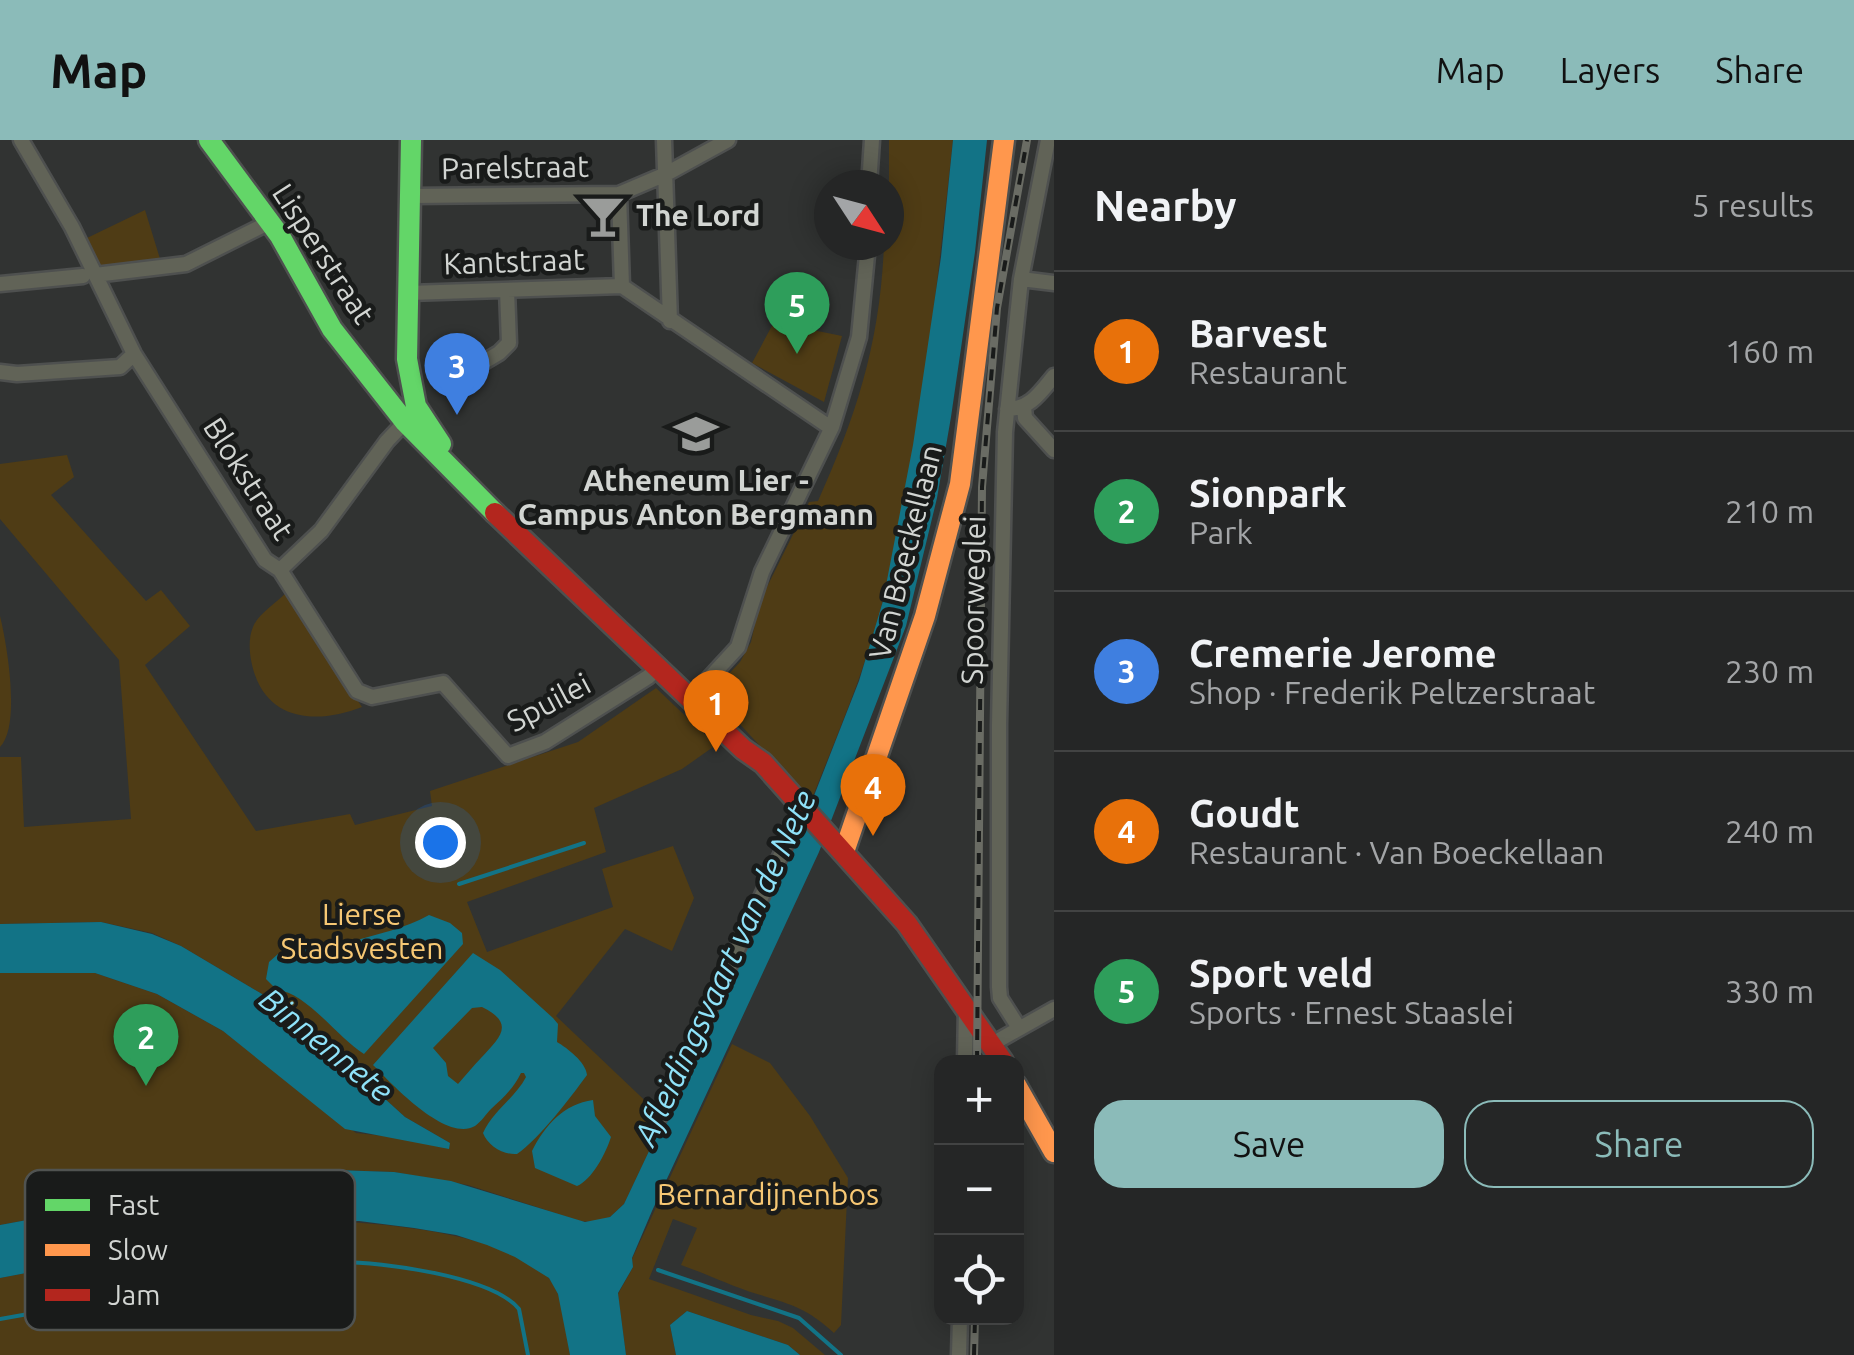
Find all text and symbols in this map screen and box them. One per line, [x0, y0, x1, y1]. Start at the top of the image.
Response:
text: Map [50, 43, 148, 97]
text: Map [1436, 50, 1505, 90]
text: Layers [1560, 50, 1660, 90]
text: Share [1715, 50, 1804, 90]
street label: Parelstraat [441, 149, 589, 185]
north arrow [814, 170, 904, 260]
street label: Lisperstraat [266, 177, 382, 330]
text: Nearby [1094, 182, 1237, 229]
text: 5 results [1692, 187, 1814, 223]
bar icon: The Lord [579, 192, 627, 240]
place label: The Lord [636, 198, 761, 232]
street label: Kantstraat [443, 242, 585, 280]
pin: 5 [764, 272, 830, 354]
text: Barvest [1189, 312, 1328, 354]
pin: 3 [424, 332, 490, 415]
text: 1 [1117, 333, 1136, 369]
text: 160 m [1725, 333, 1814, 369]
text: Restaurant [1189, 354, 1347, 390]
school or university icon: Atheneum Lier - Campus Anton Bergmann [672, 410, 720, 458]
street label: Blokstraat [197, 411, 301, 546]
street label: Van Boeckellaan [862, 441, 948, 663]
place label: Atheneum Lier - Campus Anton Bergmann [518, 463, 874, 531]
text: Sionpark [1189, 472, 1347, 514]
text: 2 [1117, 493, 1136, 529]
text: 210 m [1725, 493, 1814, 529]
text: Park [1189, 514, 1253, 550]
street label: Spoorweglei [955, 515, 991, 685]
text: Cremerie Jerome [1189, 632, 1497, 674]
text: 3 [1117, 653, 1136, 689]
text: 230 m [1725, 653, 1814, 689]
street label: Spuilei [501, 666, 596, 738]
pin: 1 [684, 670, 748, 752]
text: Shop · Frederik Peltzerstraat [1189, 674, 1595, 710]
pin: 4 [840, 754, 906, 836]
water label: Afleidingsvaart van de Nete [625, 785, 822, 1152]
text: Goudt [1189, 792, 1300, 834]
text: 4 [1117, 813, 1136, 849]
text: 240 m [1725, 813, 1814, 849]
your location [415, 817, 466, 868]
text: Restaurant · Van Boeckellaan [1189, 834, 1604, 870]
park label: Lierse Stadsvesten [280, 897, 444, 965]
text: Sport veld [1189, 952, 1373, 994]
text: 5 [1117, 973, 1136, 1009]
text: 330 m [1725, 973, 1814, 1009]
water label: Binnennete [253, 980, 400, 1109]
text: Sports · Ernest Staaslei [1189, 994, 1514, 1030]
pin: 2 [114, 1004, 178, 1086]
map controls [934, 1055, 1024, 1325]
button: + [934, 1055, 1024, 1145]
button: Save [1094, 1100, 1444, 1188]
button: Share [1464, 1100, 1814, 1188]
button: − [934, 1145, 1024, 1235]
legend [25, 1170, 355, 1330]
park label: Bernardijnenbos [657, 1177, 879, 1211]
text: Fast [108, 1189, 159, 1220]
text: Slow [108, 1234, 168, 1265]
button: locate [934, 1235, 1024, 1325]
text: Jam [108, 1279, 160, 1310]

